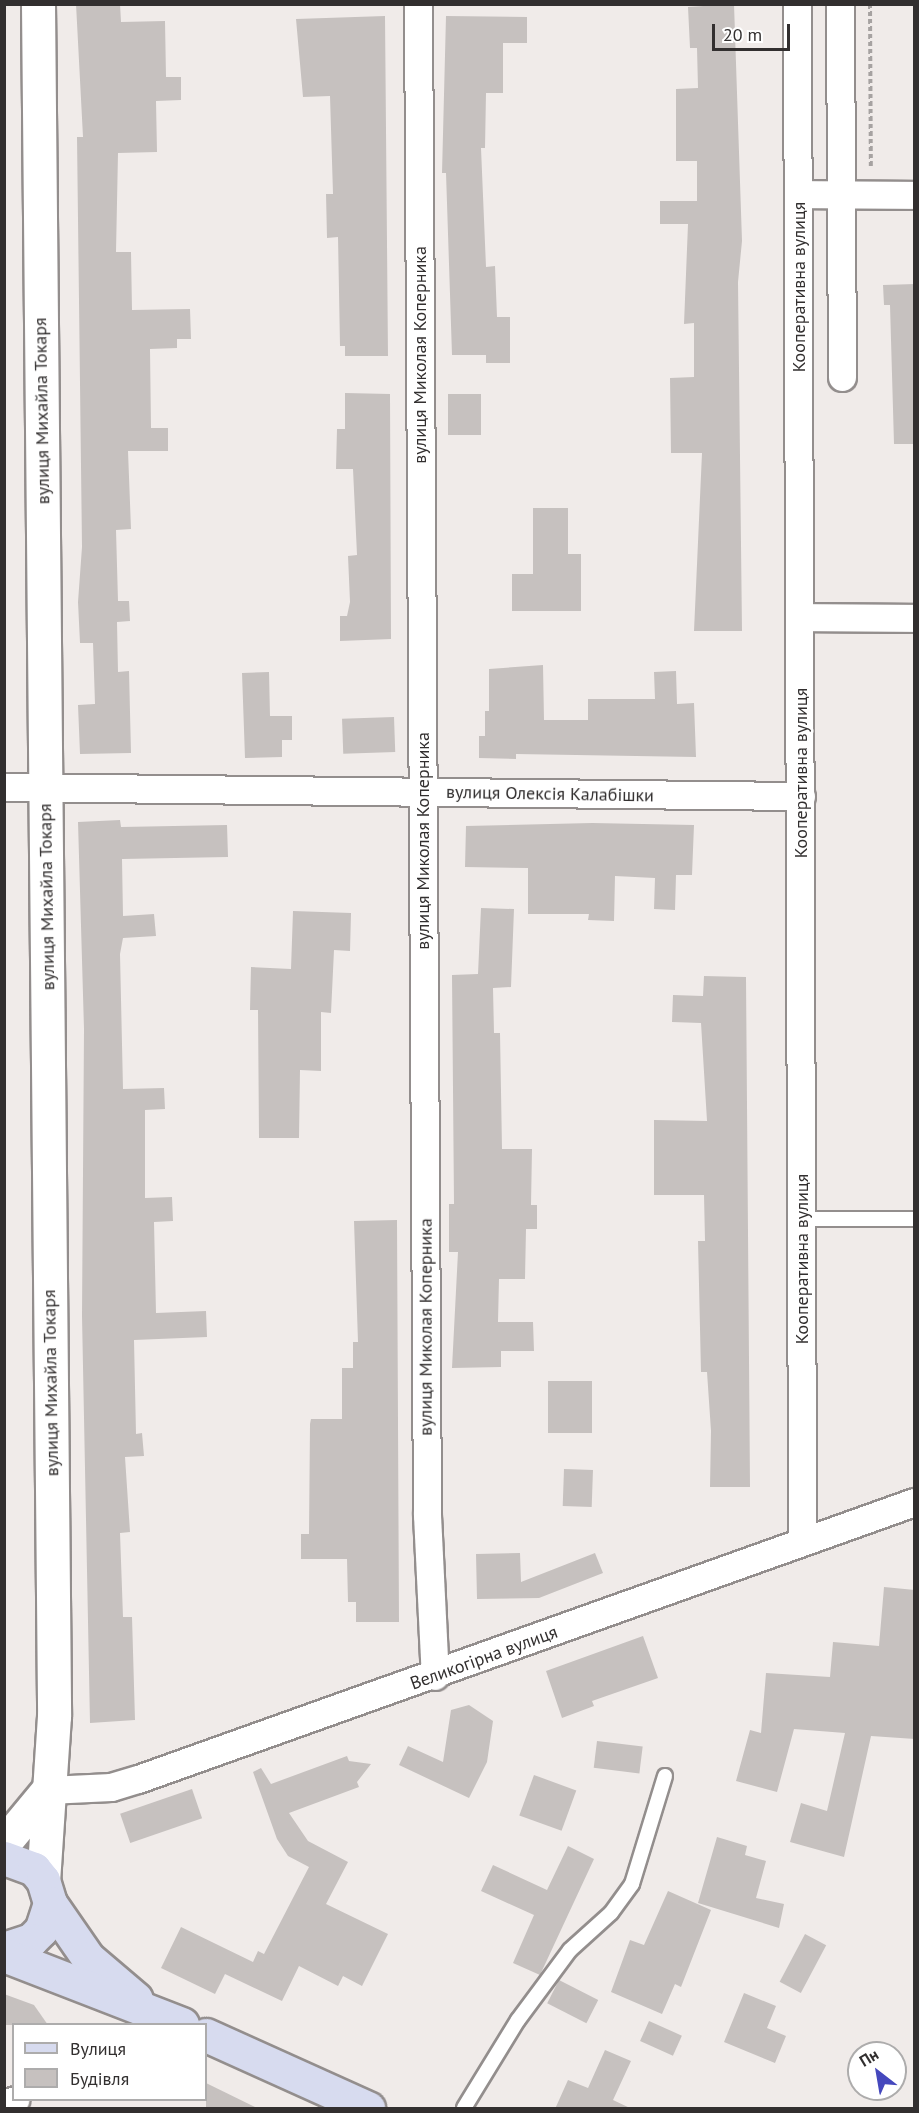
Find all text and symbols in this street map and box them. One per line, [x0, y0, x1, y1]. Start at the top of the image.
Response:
scale bar [715, 12, 793, 50]
text: 20 m [723, 23, 762, 46]
street label: Кооперативна вулиця [788, 202, 810, 372]
street label: вулиця Миколая Коперника [409, 246, 431, 464]
street label: вулиця Михайла Токаря [30, 317, 54, 505]
street label: Кооперативна вулиця [790, 688, 812, 858]
street label: вулиця Миколая Коперника [412, 732, 434, 950]
street label: вулиця Олексія Калабішки [446, 781, 654, 807]
street label: вулиця Михайла Токаря [35, 803, 59, 991]
street label: Кооперативна вулиця [791, 1174, 813, 1344]
street label: вулиця Миколая Коперника [415, 1218, 437, 1436]
street label: вулиця Михайла Токаря [39, 1289, 63, 1477]
street label: Великогірна вулиця [407, 1621, 561, 1695]
legend [12, 2023, 207, 2101]
text: Вулиця [70, 2037, 126, 2060]
north arrow [847, 2041, 907, 2101]
text: Пн [856, 2044, 882, 2071]
text: Будівля [70, 2067, 129, 2090]

